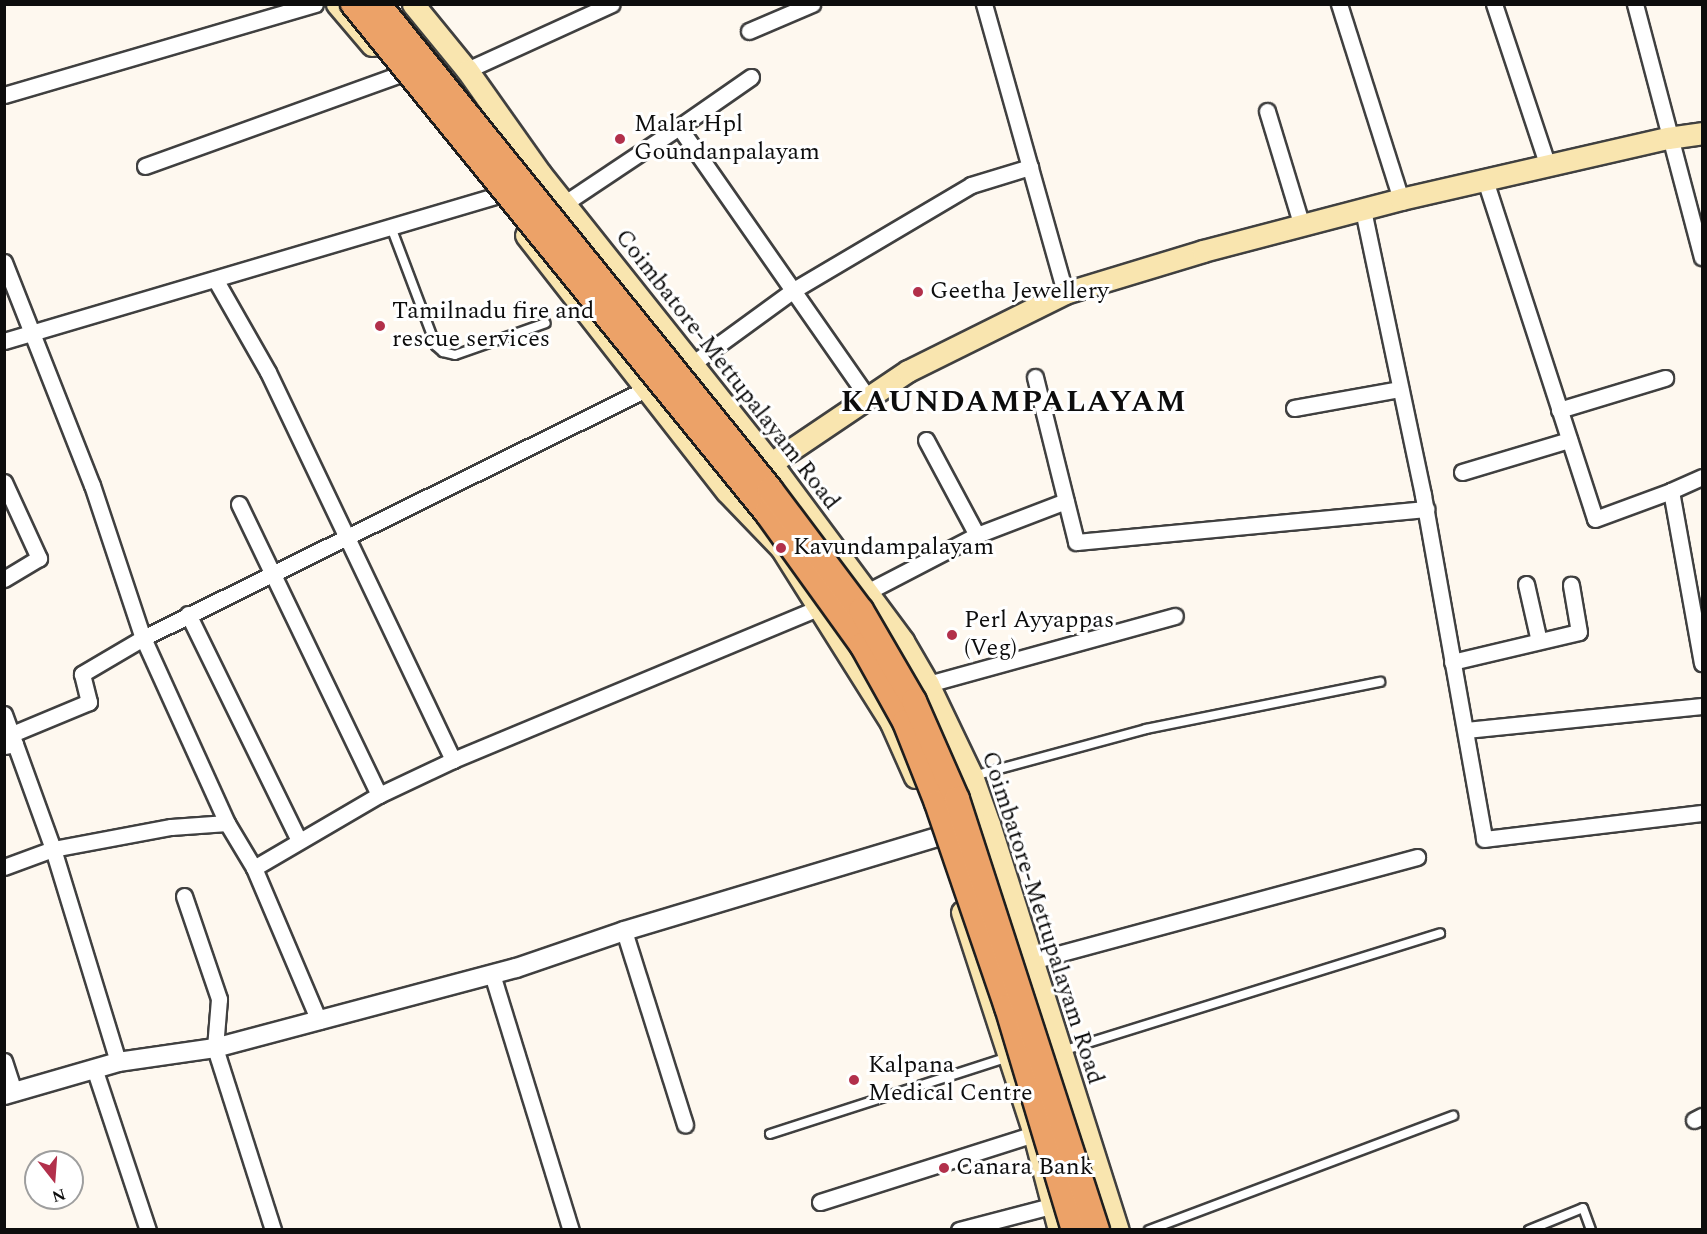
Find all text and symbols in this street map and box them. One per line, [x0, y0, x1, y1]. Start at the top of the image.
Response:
place label: Malar Hpl Goundanpalayam [634, 111, 820, 167]
marker: Malar Hpl Goundanpalayam [611, 130, 629, 148]
street label: Coimbatore-Mettupalayam Road [608, 224, 846, 516]
place label: Geetha Jewellery [930, 278, 1109, 306]
marker: Geetha Jewellery [911, 285, 925, 299]
place label: Tamilnadu fire and rescue services [392, 298, 594, 354]
marker: Tamilnadu fire and rescue services [373, 319, 387, 333]
district label: KAUNDAMPALAYAM [841, 384, 1187, 420]
place label: Kavundampalayam [793, 534, 994, 562]
marker: Kavundampalayam [774, 541, 788, 555]
place label: Perl Ayyappas (Veg) [964, 607, 1114, 663]
marker: Perl Ayyappas (Veg) [945, 628, 959, 642]
street label: Coimbatore-Mettupalayam Road [974, 748, 1110, 1088]
place label: Kalpana Medical Centre [868, 1052, 1033, 1108]
marker: Kalpana Medical Centre [845, 1071, 863, 1089]
north arrow [24, 1150, 84, 1210]
place label: Canara Bank [956, 1154, 1093, 1182]
marker: Canara Bank [937, 1161, 951, 1175]
text: N [49, 1182, 68, 1209]

